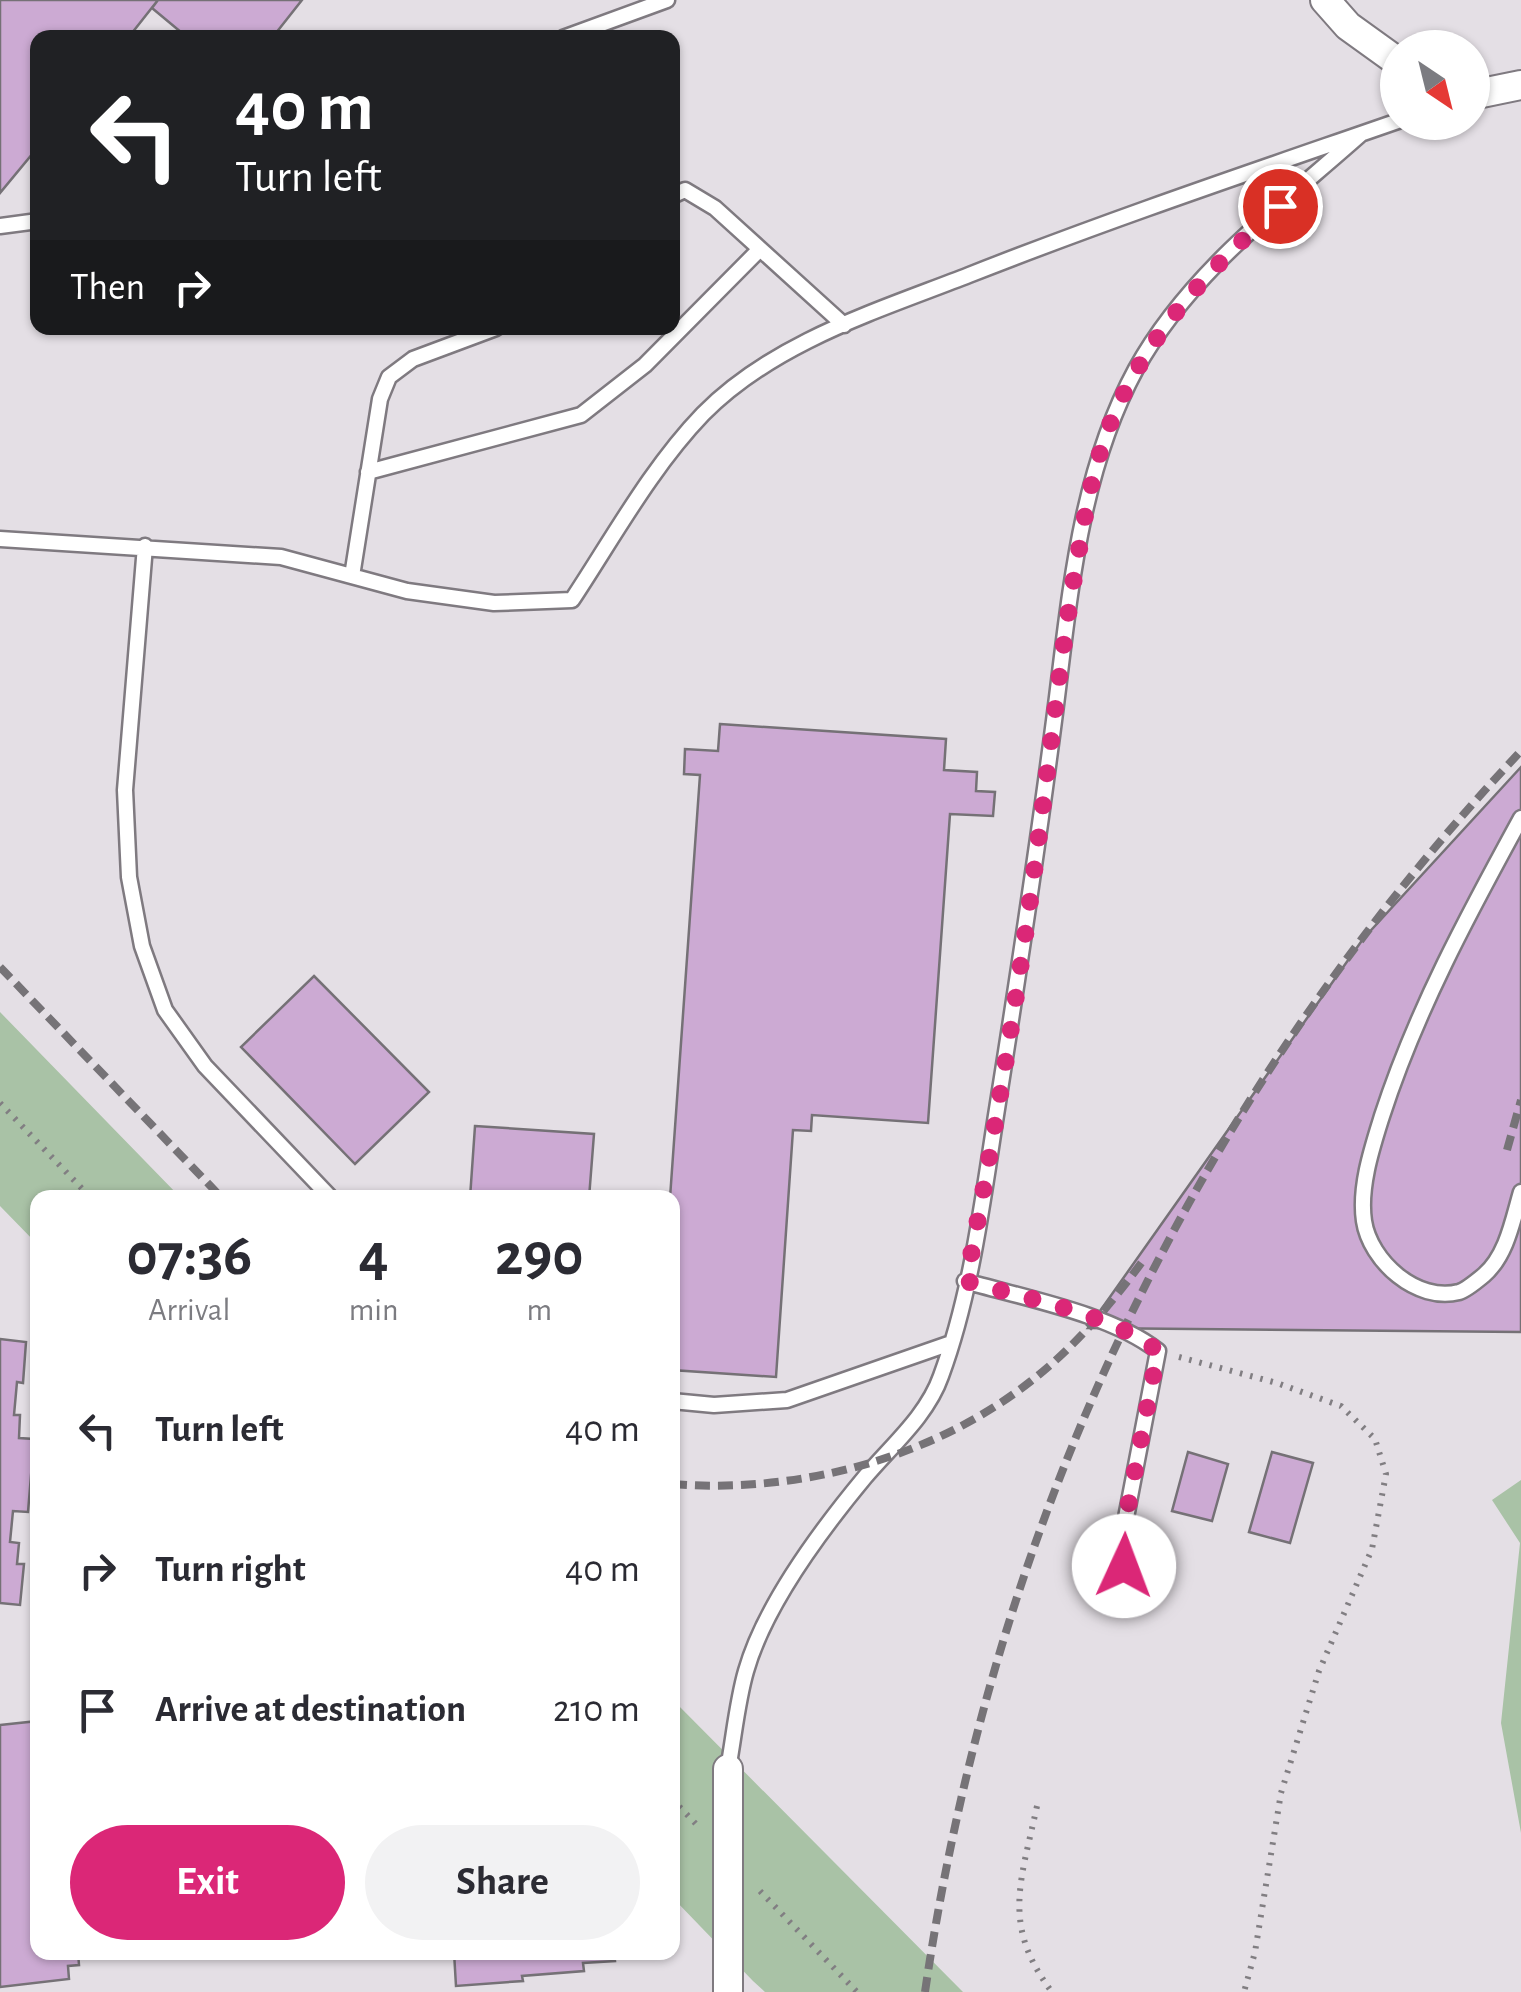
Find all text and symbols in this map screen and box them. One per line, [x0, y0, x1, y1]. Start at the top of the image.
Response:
north arrow [1380, 30, 1490, 140]
map controls [1380, 30, 1490, 140]
icon: left [70, 70, 200, 200]
text: 40 m [235, 73, 374, 143]
text: Turn left [235, 155, 382, 200]
pin [1238, 164, 1323, 249]
icon: arrive [1253, 179, 1308, 234]
icon: right [165, 260, 220, 315]
text: Then [70, 269, 145, 307]
text: 07:36 [126, 1226, 252, 1286]
text: 4 [359, 1226, 389, 1286]
text: 290 [495, 1226, 584, 1286]
text: Arrival [148, 1294, 230, 1326]
text: min [349, 1294, 399, 1326]
text: m [526, 1294, 552, 1326]
icon: left [70, 1403, 125, 1458]
text: Turn left [155, 1411, 283, 1449]
text: 40 m [565, 1411, 640, 1449]
position arrow [1072, 1514, 1176, 1618]
icon: right [70, 1543, 125, 1598]
text: Turn right [155, 1551, 305, 1589]
text: 40 m [565, 1551, 640, 1589]
icon: arrive [70, 1683, 125, 1738]
text: Arrive at destination [155, 1691, 466, 1729]
text: 210 m [553, 1691, 640, 1729]
button: Exit [70, 1825, 345, 1940]
button: Share [365, 1825, 640, 1940]

